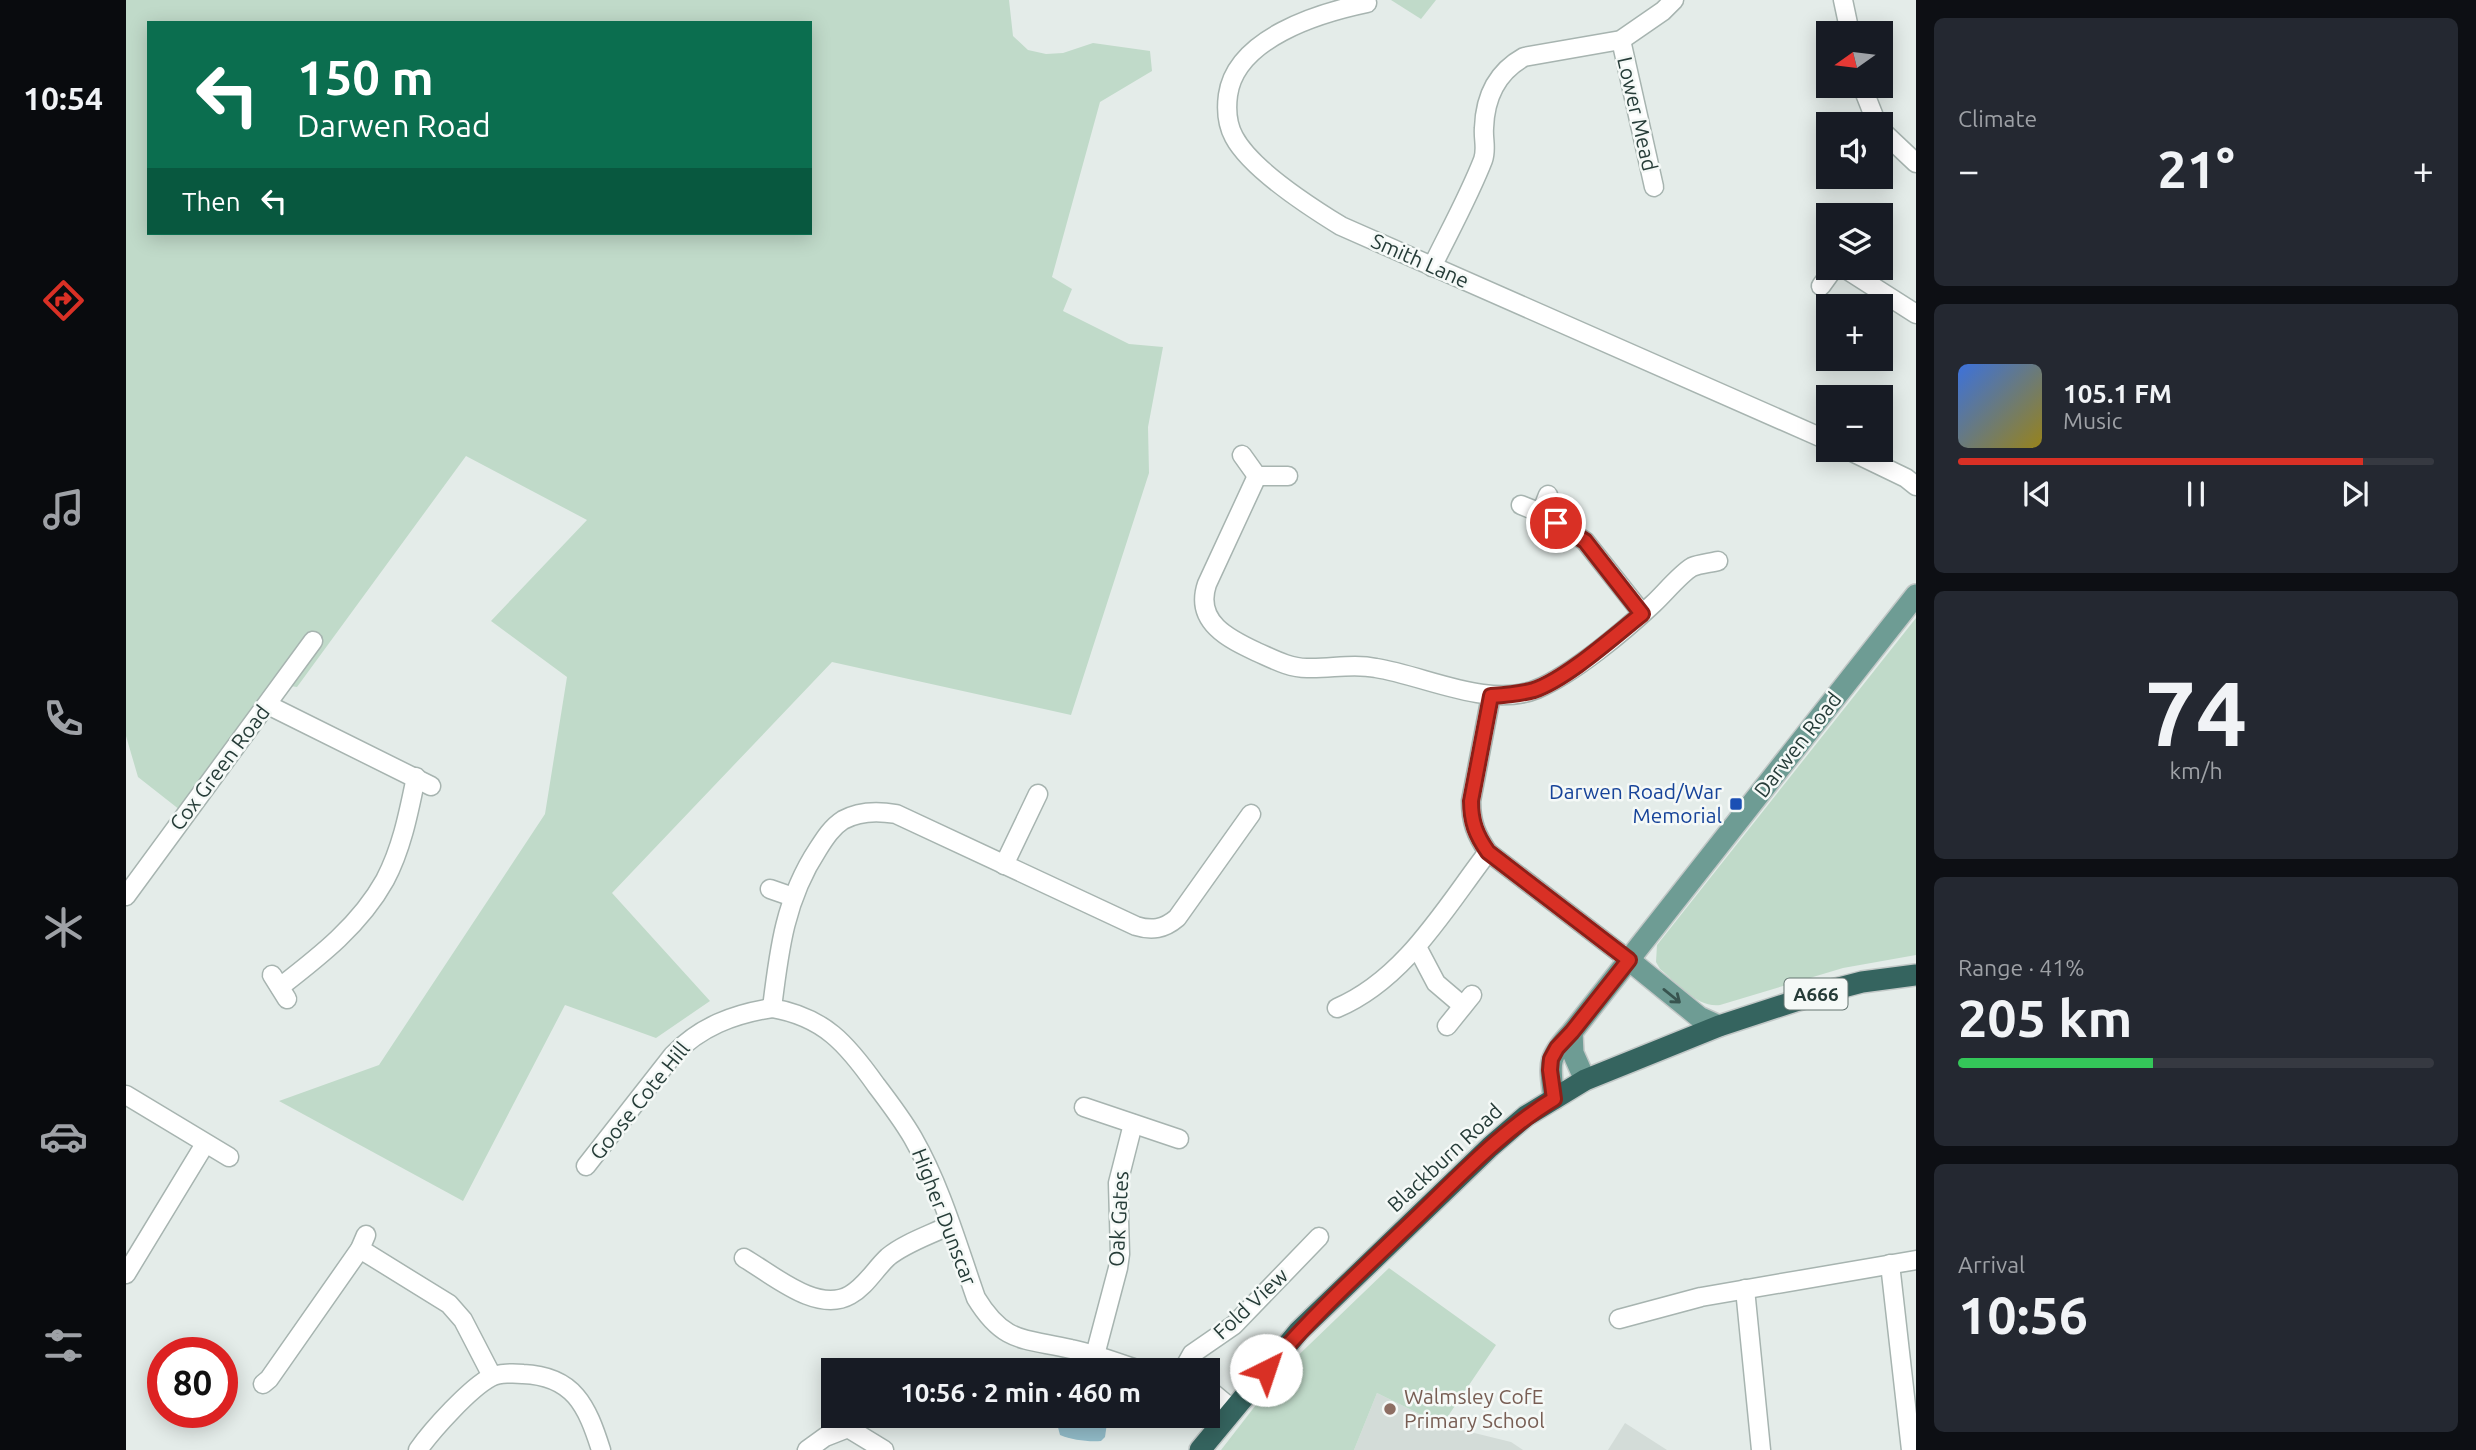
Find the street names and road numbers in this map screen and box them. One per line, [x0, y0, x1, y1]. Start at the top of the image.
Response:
street label: Lower Mead [1613, 54, 1663, 173]
street label: Smith Lane [1368, 228, 1473, 292]
street label: Darwen Road [1749, 687, 1846, 802]
street label: Cox Green Road [164, 700, 274, 835]
road number: A666 [1784, 978, 1848, 1010]
street label: Goose Cote Hill [584, 1037, 694, 1164]
street label: Blackburn Road [1382, 1098, 1506, 1216]
street label: Higher Dunscar [908, 1145, 982, 1288]
street label: Oak Gates [1104, 1170, 1133, 1268]
street label: Fold View [1208, 1263, 1292, 1344]

